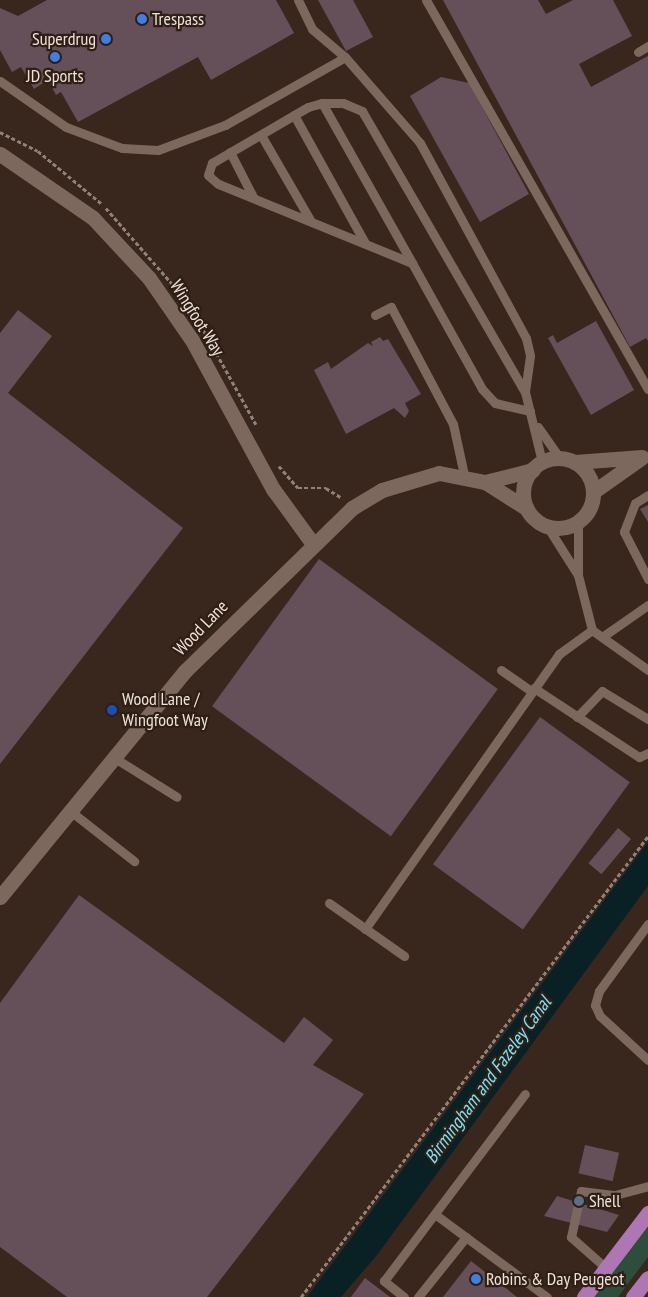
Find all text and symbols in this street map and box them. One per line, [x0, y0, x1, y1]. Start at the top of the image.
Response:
place label: Trespass [152, 8, 204, 30]
marker: Trespass [136, 13, 148, 25]
place label: Superdrug [32, 28, 96, 50]
marker: Superdrug [100, 33, 112, 45]
marker: JD Sports [49, 51, 61, 63]
place label: JD Sports [26, 65, 84, 87]
street label: Wingfoot Way [165, 276, 229, 360]
street label: Wood Lane [169, 596, 233, 660]
place label: Wood Lane / Wingfoot Way [122, 689, 208, 732]
marker: Wood Lane / Wingfoot Way [106, 704, 118, 716]
water label: Birmingham and Fazeley Canal [420, 992, 556, 1168]
place label: Shell [589, 1190, 620, 1212]
marker: Shell [573, 1195, 585, 1207]
place label: Robins & Day Peugeot [486, 1268, 625, 1290]
marker: Robins & Day Peugeot [470, 1273, 482, 1285]

